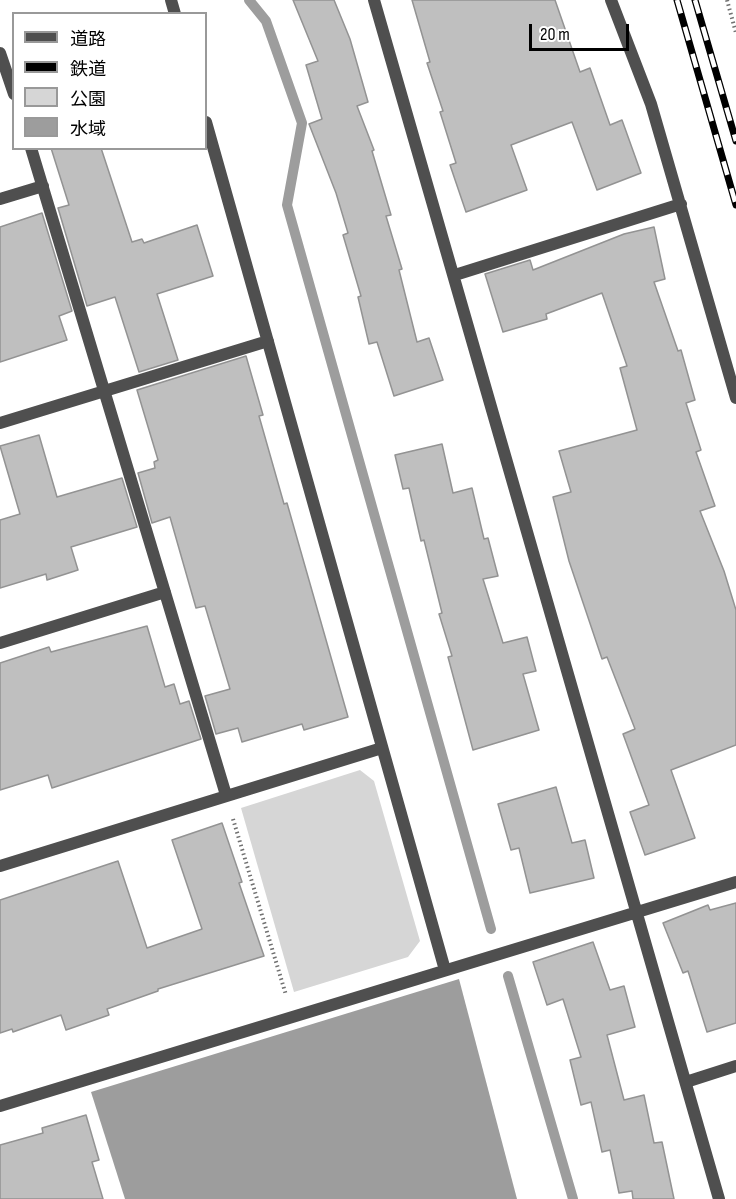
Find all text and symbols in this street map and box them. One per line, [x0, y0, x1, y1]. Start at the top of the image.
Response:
legend [12, 12, 207, 150]
scale bar [532, 12, 632, 50]
text: 20 m [540, 24, 570, 45]
text: 道路 [70, 29, 106, 50]
text: 鉄道 [70, 59, 106, 80]
text: 公園 [70, 89, 106, 110]
text: 水域 [70, 119, 106, 140]

